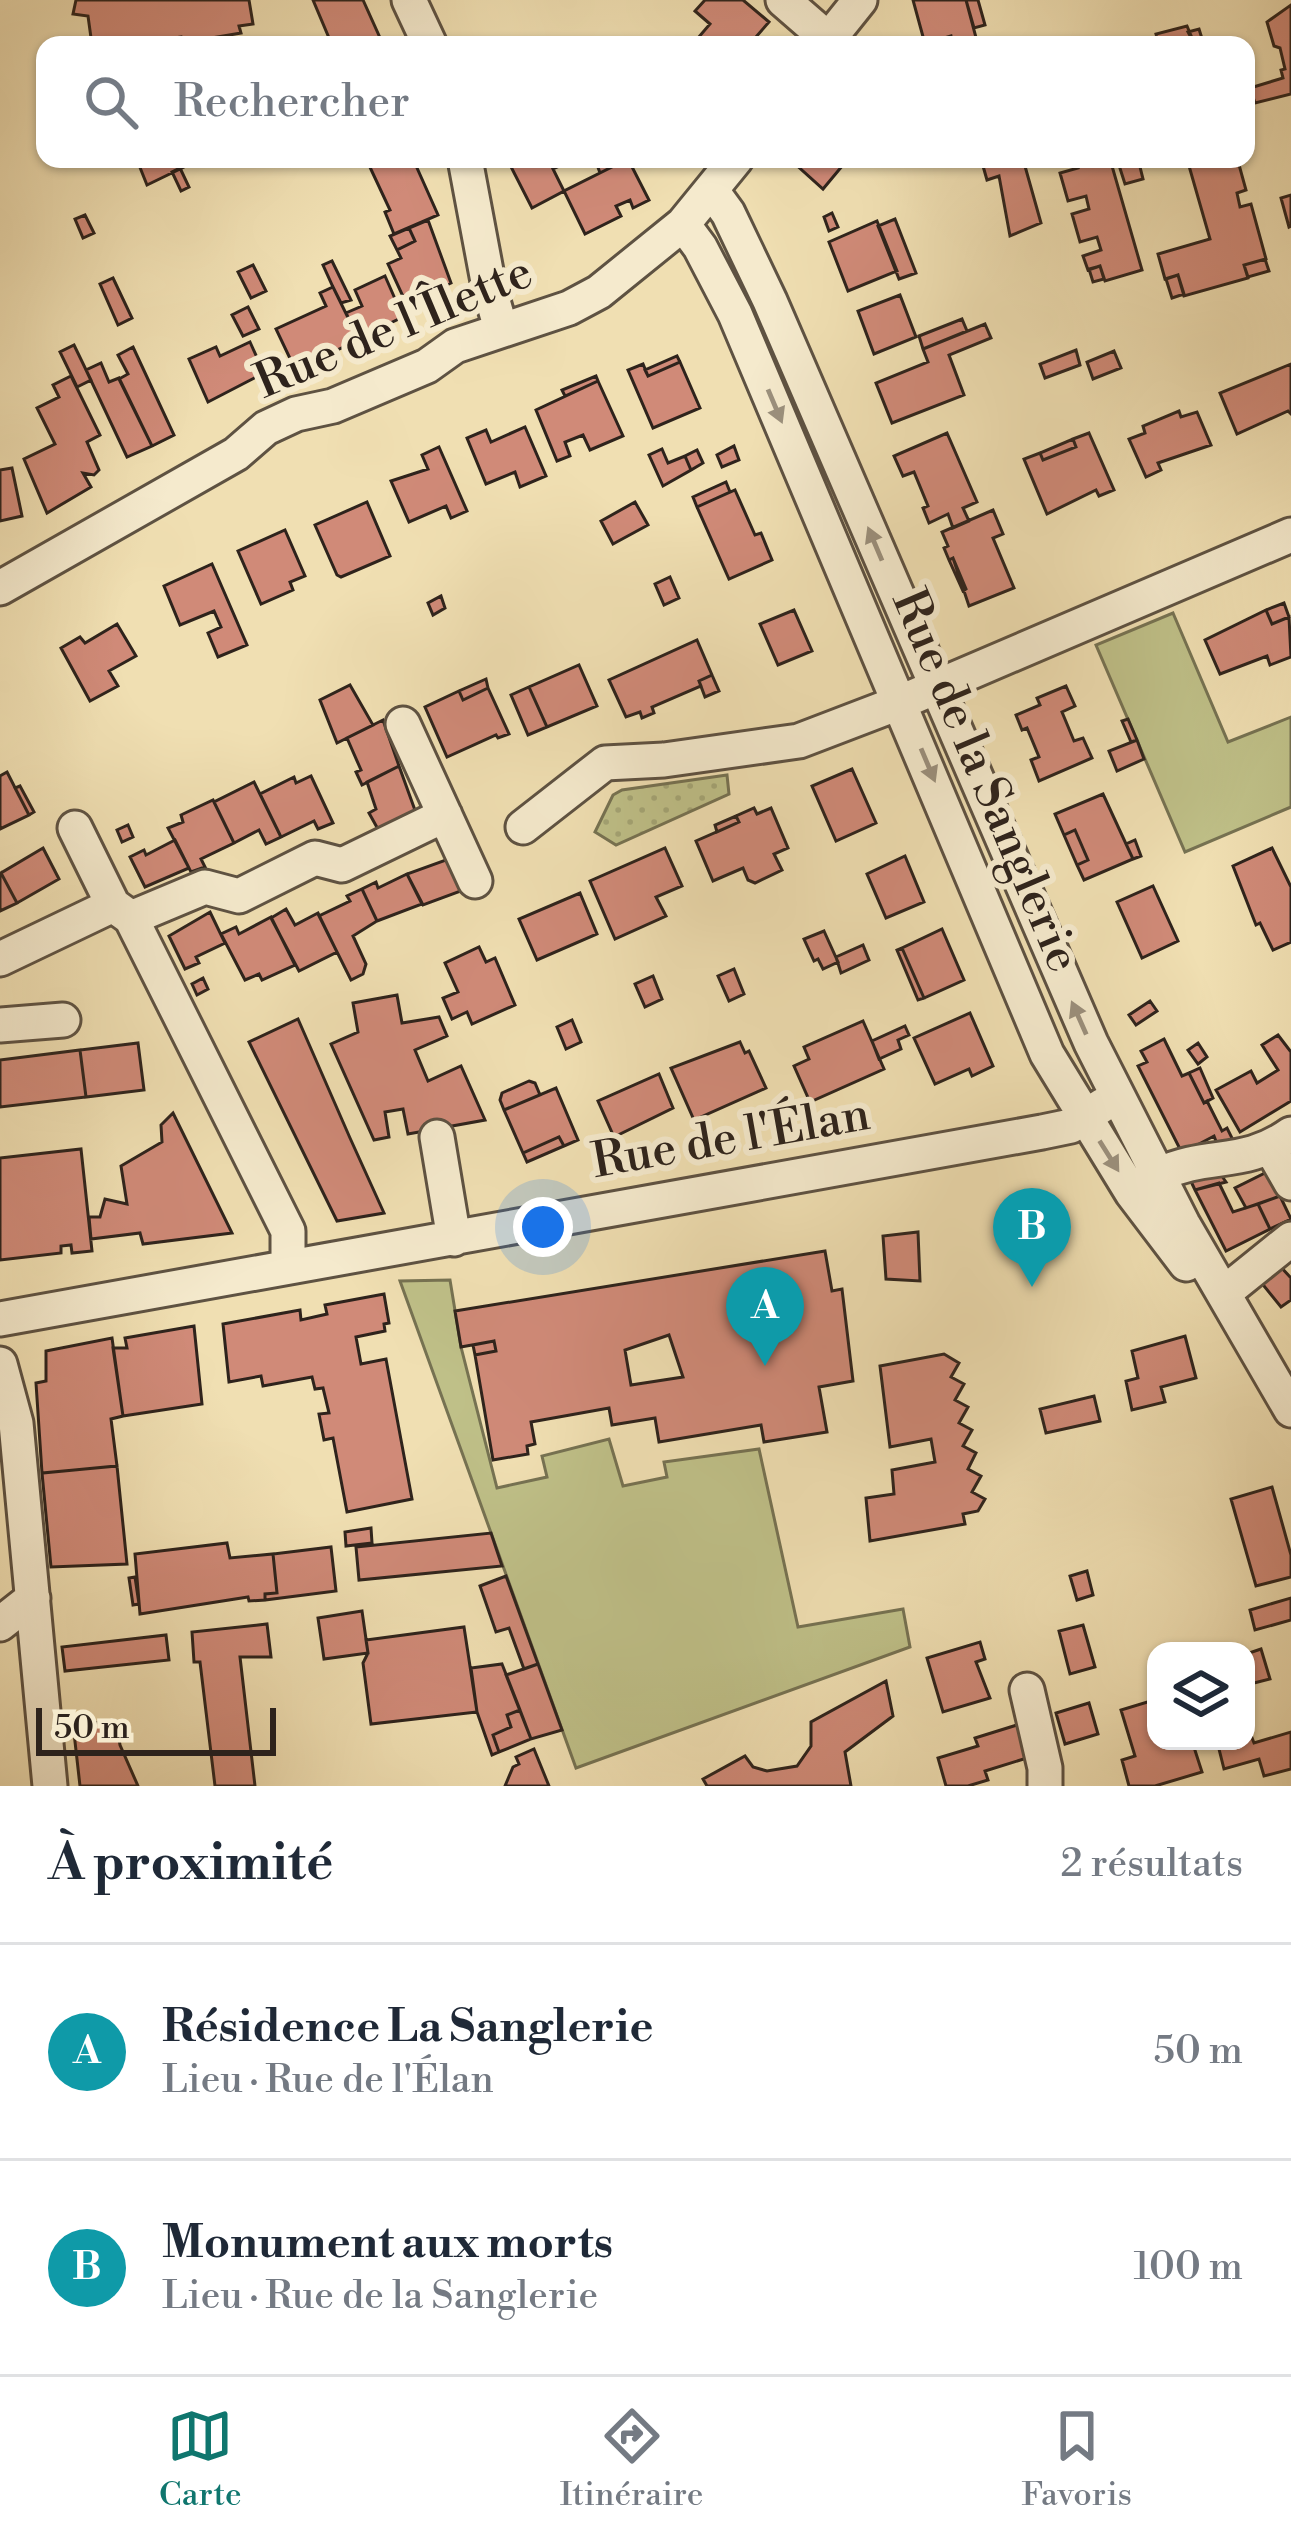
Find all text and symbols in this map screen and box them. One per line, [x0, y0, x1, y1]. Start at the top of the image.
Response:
search box [36, 36, 1255, 168]
icon: search [78, 69, 144, 135]
text: Rechercher [174, 74, 410, 131]
street label: Rue de l'Îlette [245, 240, 542, 413]
one-way arrow [766, 389, 785, 425]
one-way arrow [865, 525, 884, 561]
street label: Rue de la Sanglerie [877, 581, 1093, 981]
one-way arrow [919, 748, 938, 784]
one-way arrow [1069, 1000, 1089, 1035]
street label: Rue de l'Élan [587, 1082, 875, 1193]
one-way arrow [1098, 1139, 1119, 1173]
pin: B [993, 1188, 1071, 1287]
your location [513, 1197, 573, 1257]
pin: A [726, 1267, 804, 1366]
map controls [1147, 1642, 1255, 1750]
button: layers [1147, 1642, 1255, 1750]
scale bar [36, 1702, 276, 1755]
text: 50 m [54, 1708, 130, 1749]
text: À proximité [48, 1832, 333, 1896]
text: 2 résultats [1061, 1840, 1243, 1889]
text: Résidence La Sanglerie [162, 1999, 654, 2056]
text: A [73, 2027, 101, 2076]
text: 50 m [1153, 2027, 1243, 2076]
text: Lieu · Rue de l'Élan [162, 2056, 494, 2105]
text: Monument aux morts [162, 2215, 613, 2272]
text: B [72, 2243, 102, 2292]
text: 100 m [1134, 2243, 1243, 2292]
text: Lieu · Rue de la Sanglerie [162, 2272, 598, 2321]
tab: Carte [159, 2403, 242, 2516]
tab: Itinéraire [560, 2403, 703, 2516]
tab: Favoris [1022, 2403, 1132, 2516]

